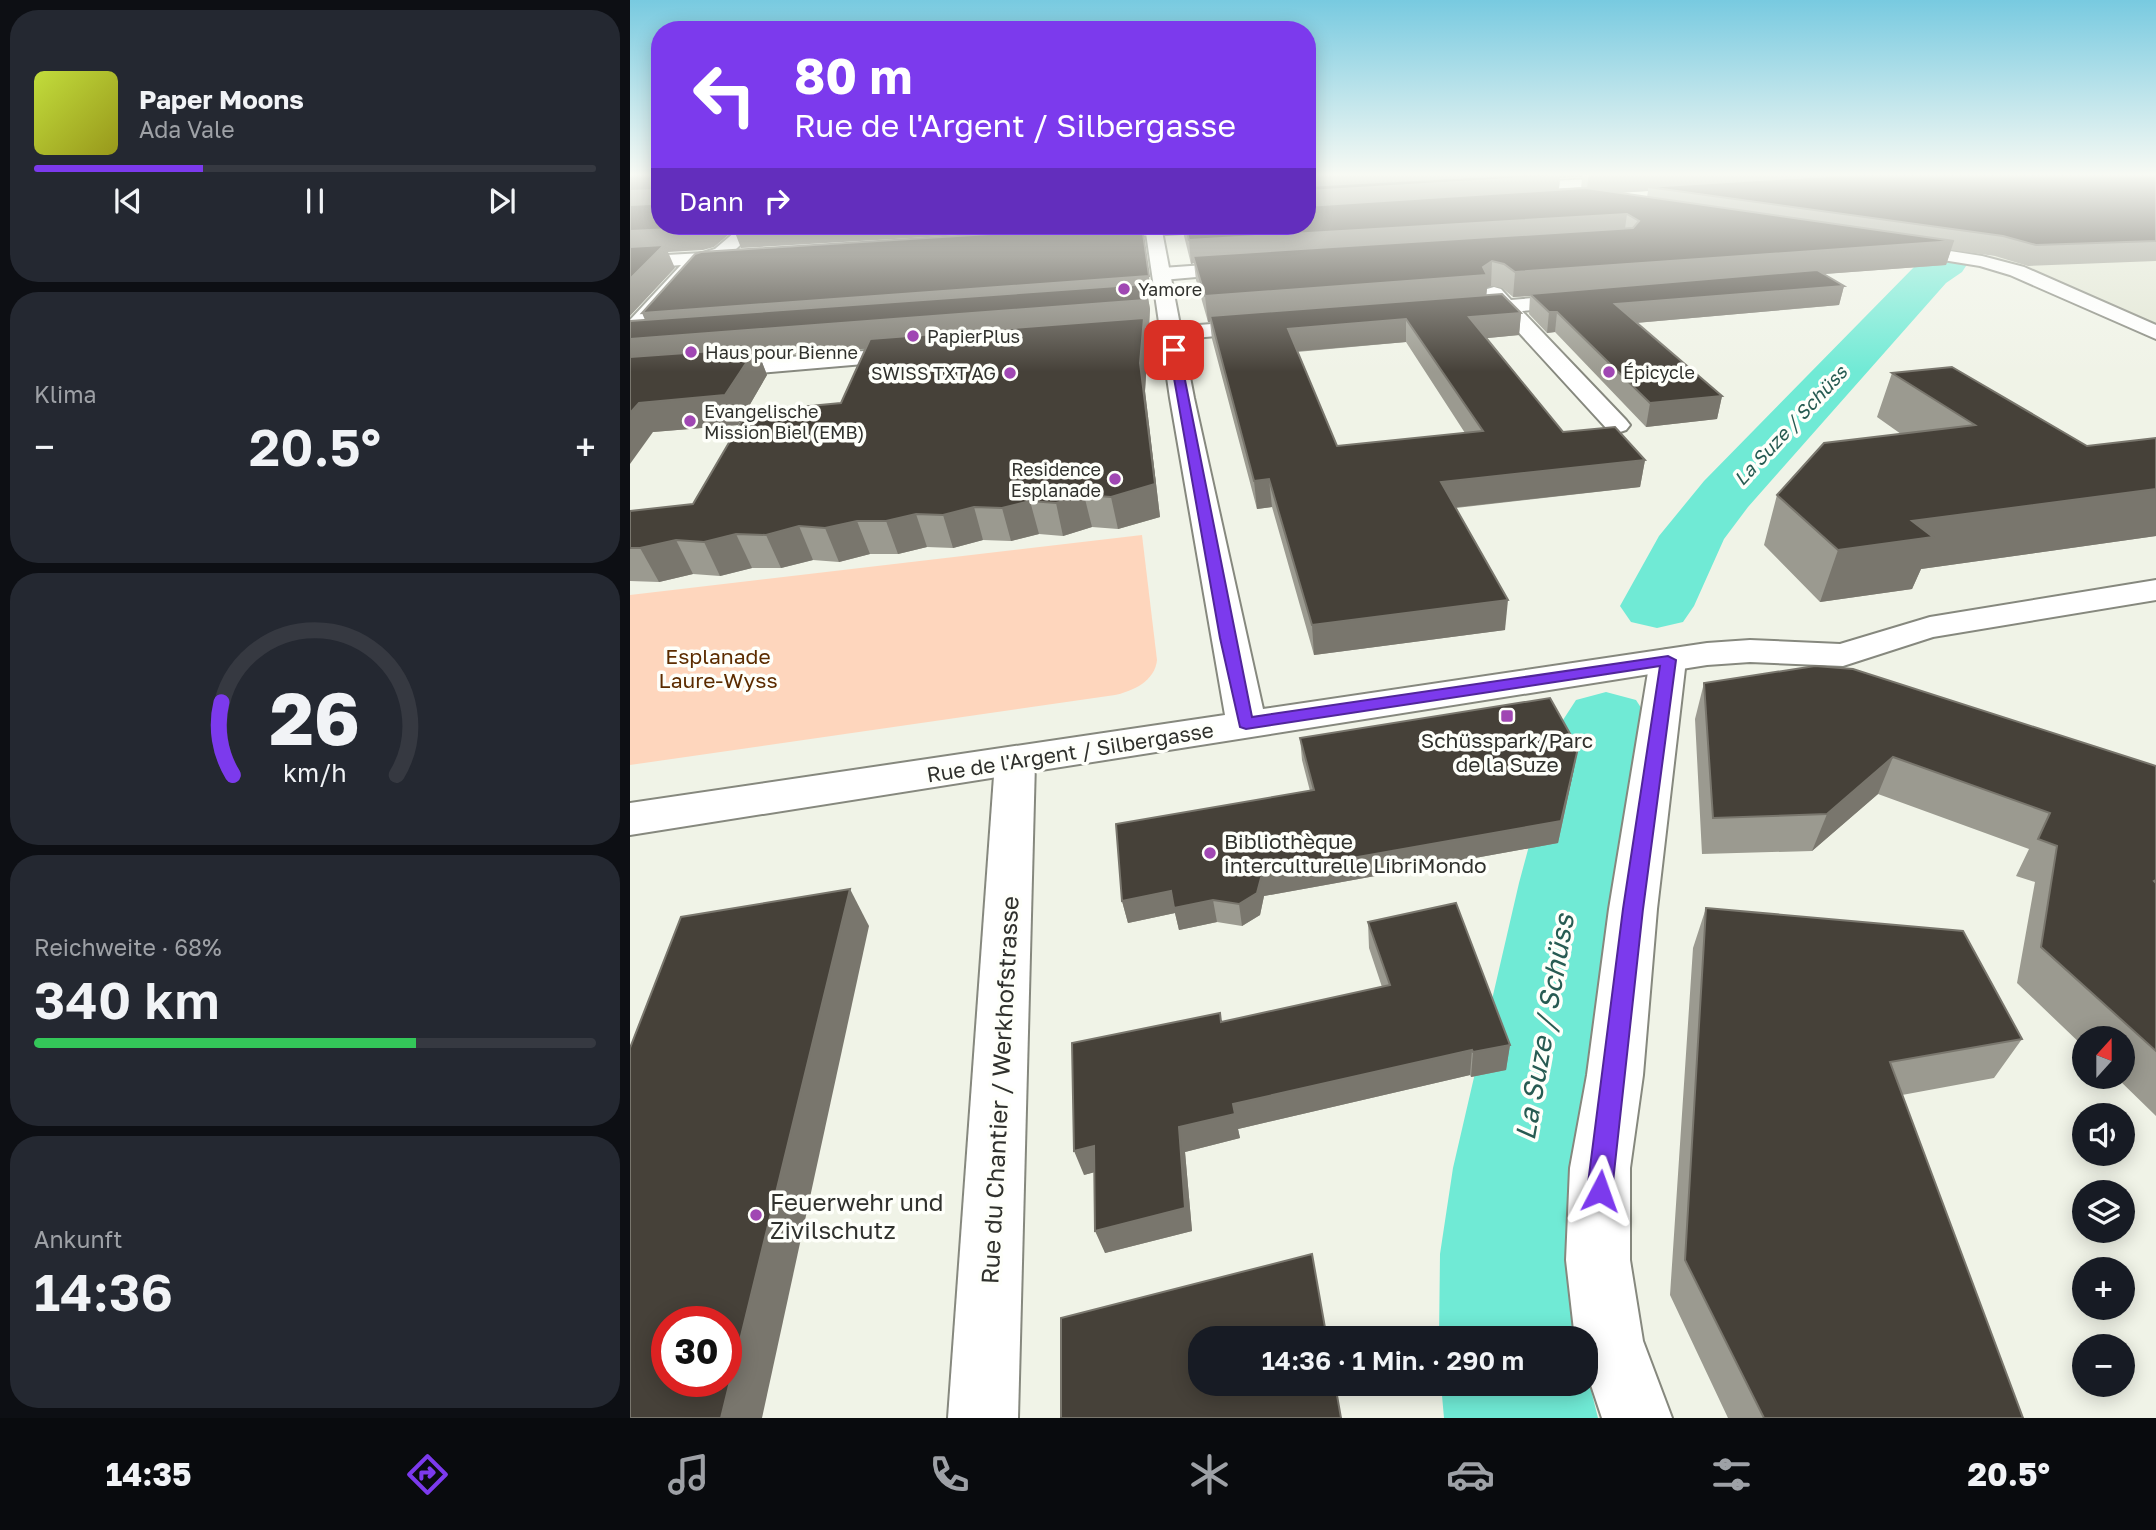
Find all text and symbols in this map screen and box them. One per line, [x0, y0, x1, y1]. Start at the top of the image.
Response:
text: 80 m [794, 46, 912, 105]
icon: left [679, 49, 770, 140]
text: Paper Moons [139, 84, 304, 115]
text: Rue de l'Argent / Silbergasse [794, 106, 1236, 144]
text: Ada Vale [139, 115, 235, 143]
icon: previous [109, 182, 147, 220]
icon: pause [296, 182, 334, 220]
icon: next [483, 182, 521, 220]
icon: right [758, 182, 796, 220]
text: Dann [679, 186, 744, 217]
place label: Yamore [1138, 278, 1202, 300]
marker: Yamore [1116, 281, 1132, 297]
pin [1144, 320, 1204, 380]
place label: PapierPlus [927, 325, 1020, 347]
marker: PapierPlus [905, 328, 921, 344]
icon: arrive [1155, 331, 1193, 369]
place label: Haus pour Bienne [705, 341, 858, 363]
marker: Haus pour Bienne [683, 344, 699, 360]
water label: La Suze / Schüss [1729, 360, 1852, 490]
place label: Épicycle [1623, 361, 1695, 383]
place label: SWISS TXT AG [871, 362, 996, 384]
marker: Épicycle [1601, 364, 1617, 380]
marker: SWISS TXT AG [1002, 365, 1018, 381]
text: Klima [34, 380, 97, 408]
place label: Evangelische Mission Biel (EMB) [704, 400, 864, 443]
marker: Evangelische Mission Biel (EMB) [682, 413, 698, 429]
text: 20.5° [249, 415, 381, 477]
text: − [34, 424, 55, 469]
text: + [575, 424, 596, 469]
place label: Residence Esplanade [1011, 458, 1101, 501]
marker: Residence Esplanade [1107, 471, 1123, 487]
park label: Esplanade Laure-Wyss [658, 643, 778, 693]
text: 26 [270, 674, 360, 761]
marker: Schüsspark/Parc de la Suze [1499, 708, 1515, 724]
street label: Rue de l'Argent / Silbergasse [925, 716, 1215, 788]
place label: Schüsspark/Parc de la Suze [1421, 727, 1593, 777]
text: km/h [283, 757, 347, 788]
place label: Bibliothèque interculturelle LibriMondo [1224, 828, 1487, 878]
marker: Bibliothèque interculturelle LibriMondo [1202, 845, 1218, 861]
street label: Rue du Chantier / Werkhofstrasse [974, 895, 1024, 1285]
water label: La Suze / Schüss [1508, 910, 1580, 1143]
text: Reichweite · 68% [34, 933, 221, 961]
text: 340 km [34, 968, 220, 1030]
north arrow [2072, 1026, 2135, 1088]
map controls [2072, 1026, 2135, 1397]
button: sound [2072, 1103, 2135, 1166]
position arrow [1563, 1154, 1637, 1228]
button: layers [2072, 1180, 2135, 1243]
place label: Feuerwehr und Zivilschutz [770, 1187, 944, 1244]
marker: Feuerwehr und Zivilschutz [748, 1207, 764, 1223]
text: Ankunft [34, 1225, 122, 1253]
button: + [2072, 1257, 2135, 1320]
text: 14:36 [34, 1260, 173, 1322]
speed limit sign: 30 [651, 1306, 742, 1397]
button: − [2072, 1334, 2135, 1397]
text: 14:36 · 1 Min. · 290 m [1262, 1345, 1524, 1376]
icon: directions [403, 1450, 452, 1499]
icon: music [664, 1450, 713, 1499]
icon: phone [925, 1450, 974, 1499]
icon: climate [1185, 1450, 1234, 1499]
icon: car [1446, 1450, 1495, 1499]
icon: filters [1707, 1450, 1756, 1499]
text: 14:35 [106, 1455, 192, 1493]
text: 20.5° [1968, 1455, 2050, 1493]

